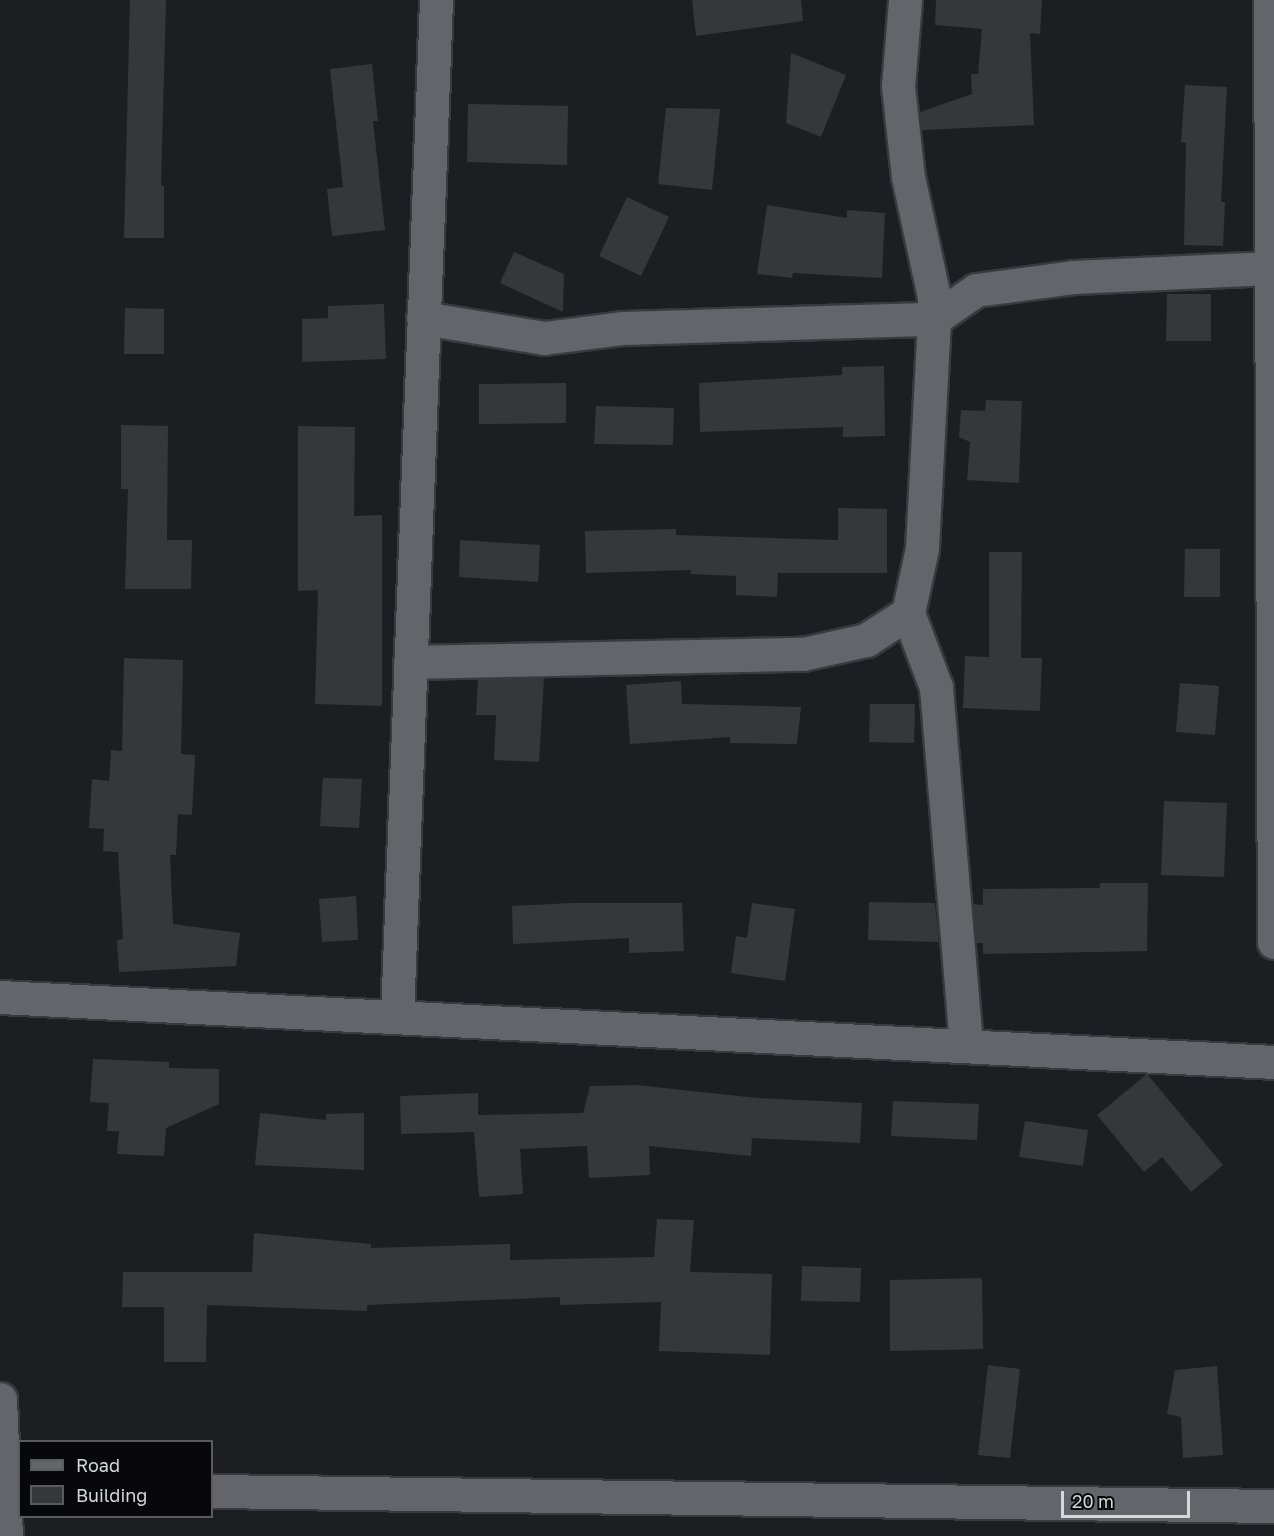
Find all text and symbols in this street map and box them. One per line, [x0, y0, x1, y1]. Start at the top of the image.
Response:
legend [18, 1440, 213, 1518]
text: Road [76, 1454, 120, 1476]
scale bar [1064, 1479, 1193, 1517]
text: Building [76, 1484, 147, 1506]
text: 20 m [1072, 1490, 1114, 1512]

